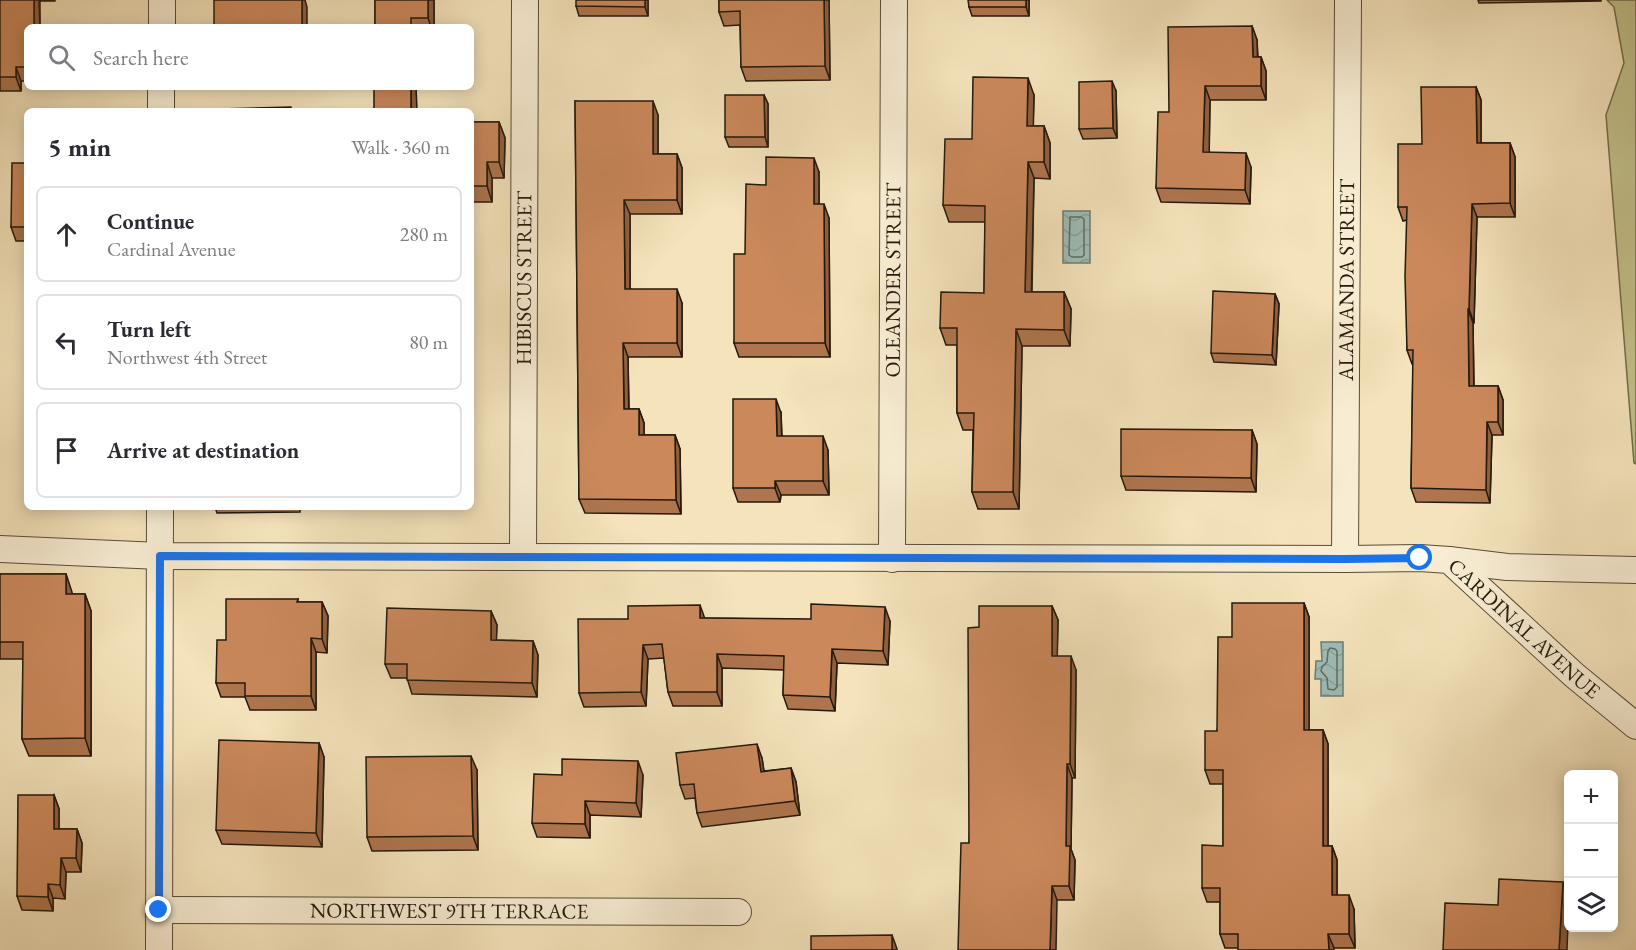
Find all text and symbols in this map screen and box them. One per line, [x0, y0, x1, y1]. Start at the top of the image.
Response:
search box [24, 24, 474, 90]
icon: search [45, 41, 78, 74]
text: Search here [93, 43, 188, 72]
text: 5 min [48, 130, 111, 164]
text: Walk · 360 m [351, 134, 450, 160]
street label: ALAMANDA STREET [1332, 178, 1360, 382]
street label: OLEANDER STREET [879, 182, 906, 377]
street label: HIBISCUS STREET [510, 190, 537, 365]
text: Continue [107, 207, 194, 236]
icon: ahead [50, 218, 83, 251]
text: 280 m [400, 221, 448, 247]
text: Cardinal Avenue [107, 236, 236, 262]
text: Turn left [107, 315, 191, 344]
icon: left [50, 326, 83, 359]
text: 80 m [409, 329, 448, 355]
text: Northwest 4th Street [107, 344, 267, 370]
icon: arrive [50, 434, 83, 467]
text: Arrive at destination [107, 436, 299, 465]
route start [1406, 544, 1432, 570]
street label: CARDINAL AVENUE [1443, 552, 1606, 704]
map controls [1564, 770, 1618, 932]
button: + [1564, 770, 1618, 824]
button: − [1564, 824, 1618, 878]
button: layers [1564, 878, 1618, 932]
route end [145, 896, 171, 922]
street label: NORTHWEST 9TH TERRACE [310, 897, 588, 924]

